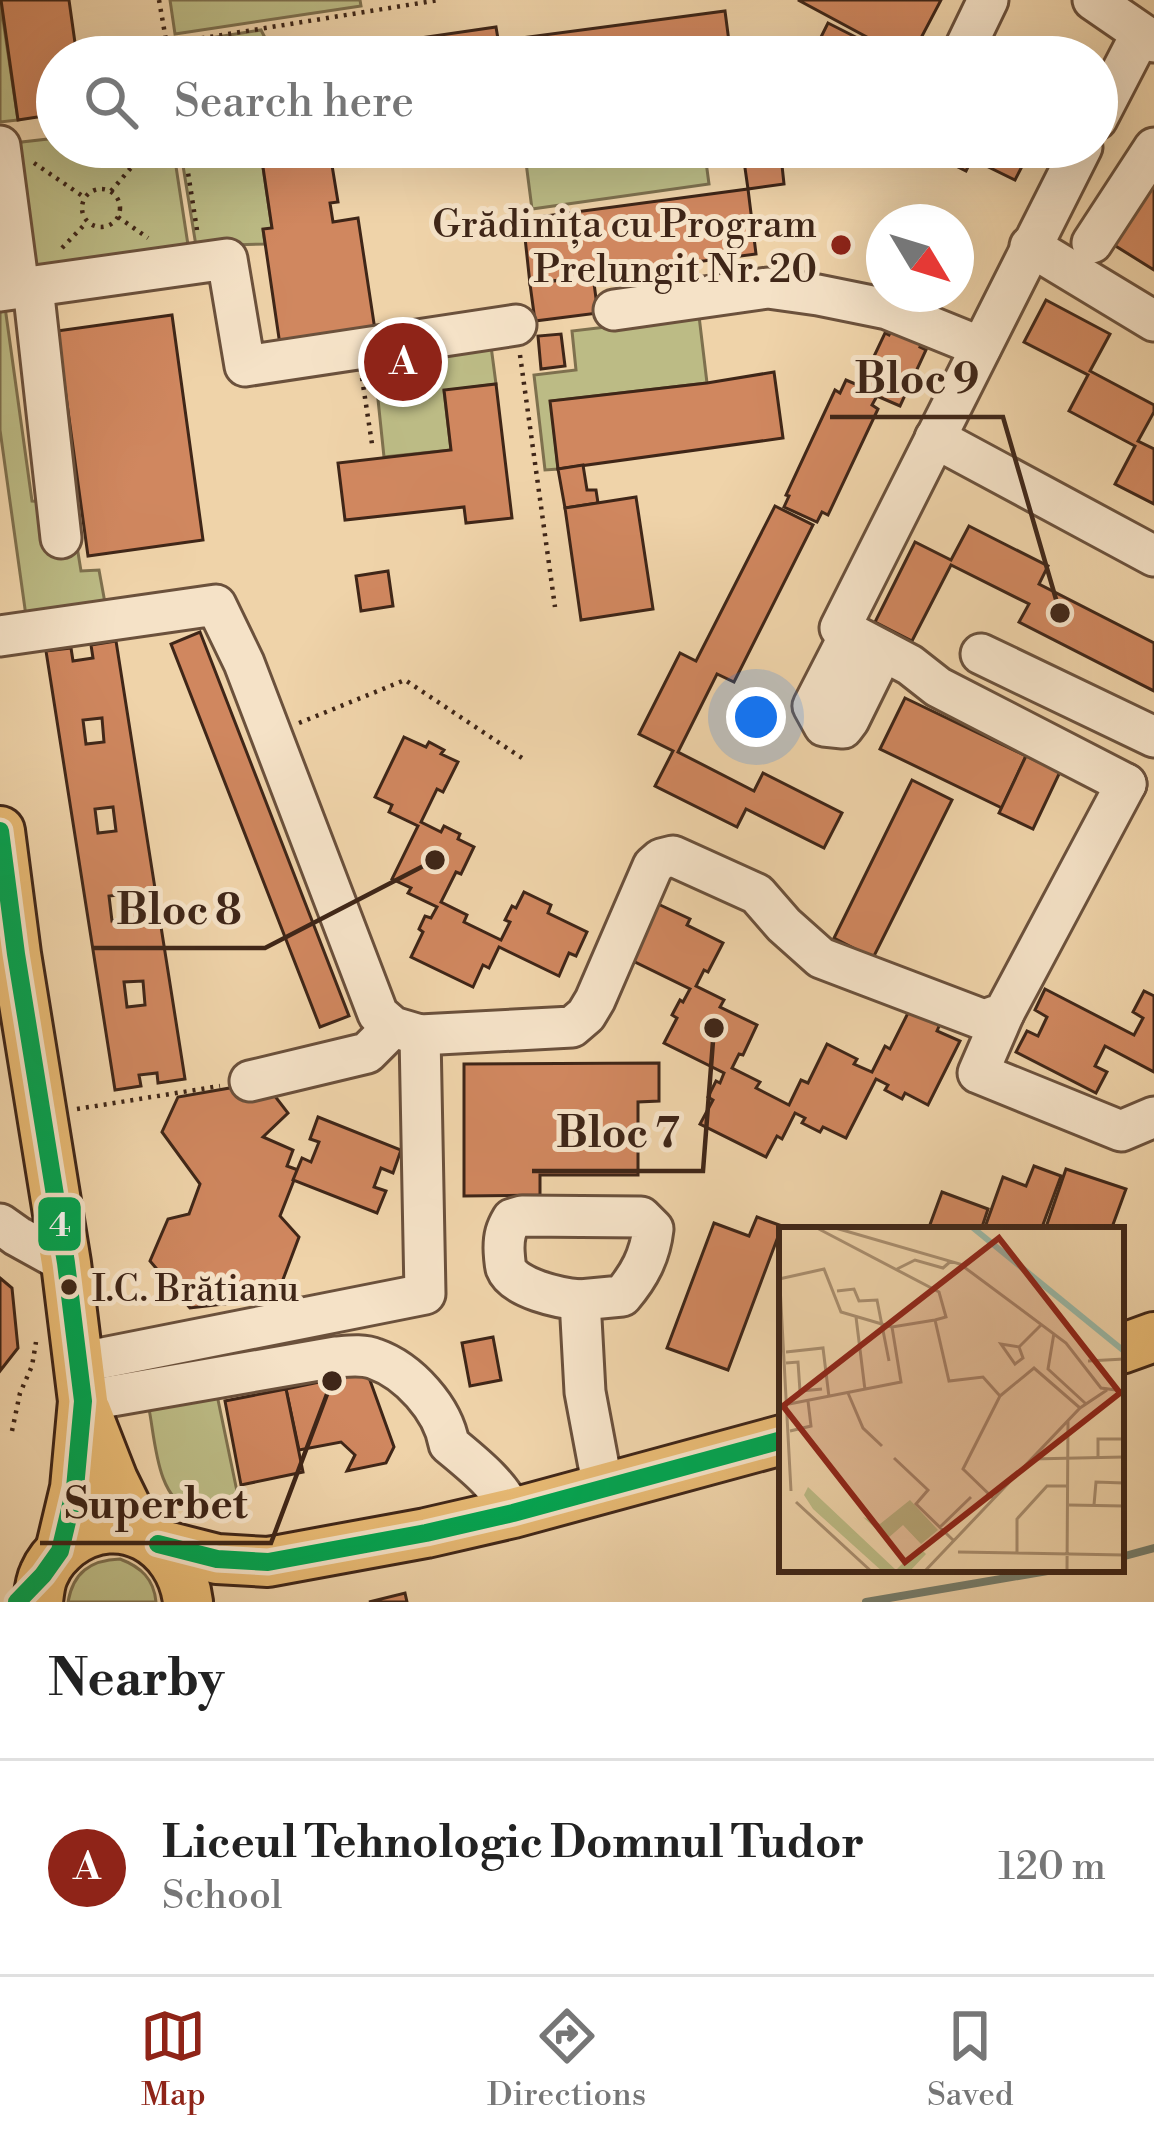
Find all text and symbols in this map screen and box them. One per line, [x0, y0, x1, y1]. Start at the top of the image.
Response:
search box [36, 36, 1118, 168]
icon: search [78, 69, 144, 135]
text: Search here [174, 74, 414, 131]
place label: Grădinița cu Program Prelungit Nr. 20 [432, 201, 817, 295]
north arrow [866, 204, 974, 312]
marker: Grădinița cu Program Prelungit Nr. 20 [828, 232, 854, 258]
pin: A [364, 317, 442, 407]
callout: Bloc 9 [830, 339, 1003, 417]
text: Bloc 9 [854, 354, 980, 407]
your location [726, 687, 786, 747]
callout: Bloc 8 [92, 870, 265, 948]
text: Bloc 8 [116, 885, 242, 938]
callout: Bloc 7 [532, 1093, 703, 1171]
text: Bloc 7 [556, 1108, 680, 1161]
line badge: 4 [36, 1195, 83, 1253]
text: 4 [49, 1206, 71, 1247]
inset map [779, 1227, 1124, 1572]
place label: I.C. Brătianu [92, 1268, 300, 1313]
marker: I.C. Brătianu [58, 1276, 80, 1298]
callout: Superbet [40, 1465, 271, 1543]
text: Superbet [64, 1479, 249, 1532]
text: Nearby [48, 1648, 224, 1712]
text: Liceul Tehnologic Domnul Tudor [162, 1815, 864, 1872]
text: A [73, 1843, 101, 1892]
text: 120 m [998, 1843, 1106, 1892]
text: School [162, 1872, 282, 1921]
tab: Map [140, 2003, 206, 2116]
tab: Directions [487, 2003, 646, 2116]
tab: Saved [927, 2003, 1014, 2116]

